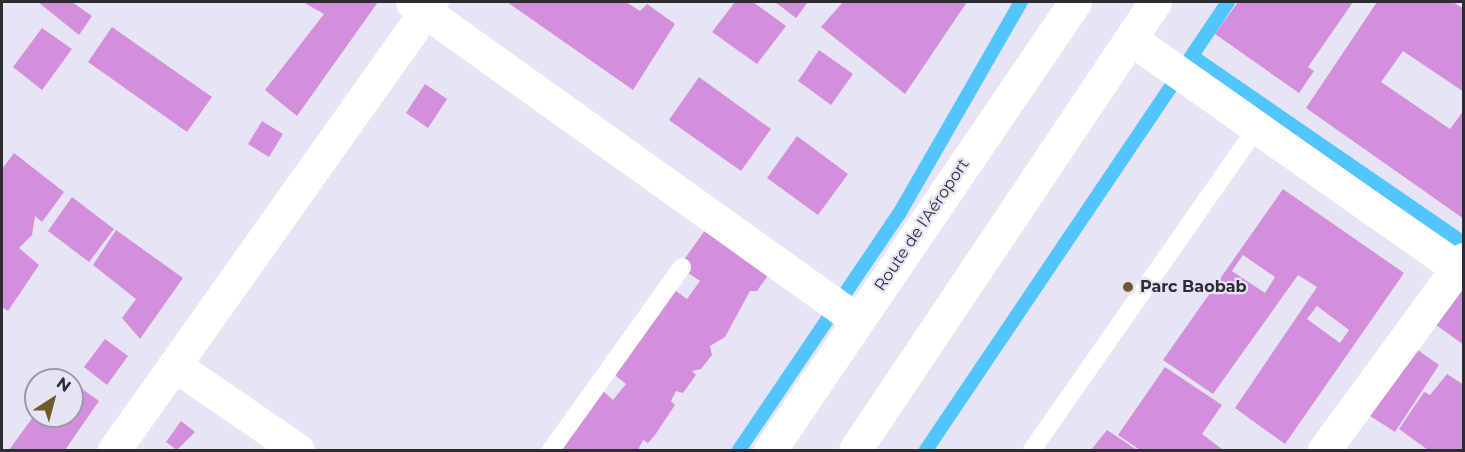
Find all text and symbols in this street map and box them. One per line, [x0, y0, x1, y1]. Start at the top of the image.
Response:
street label: Route de l'Aéroport [871, 155, 973, 295]
place label: Parc Baobab [1140, 277, 1247, 297]
marker: Parc Baobab [1121, 280, 1135, 294]
north arrow [24, 368, 84, 428]
text: N [53, 373, 75, 396]

